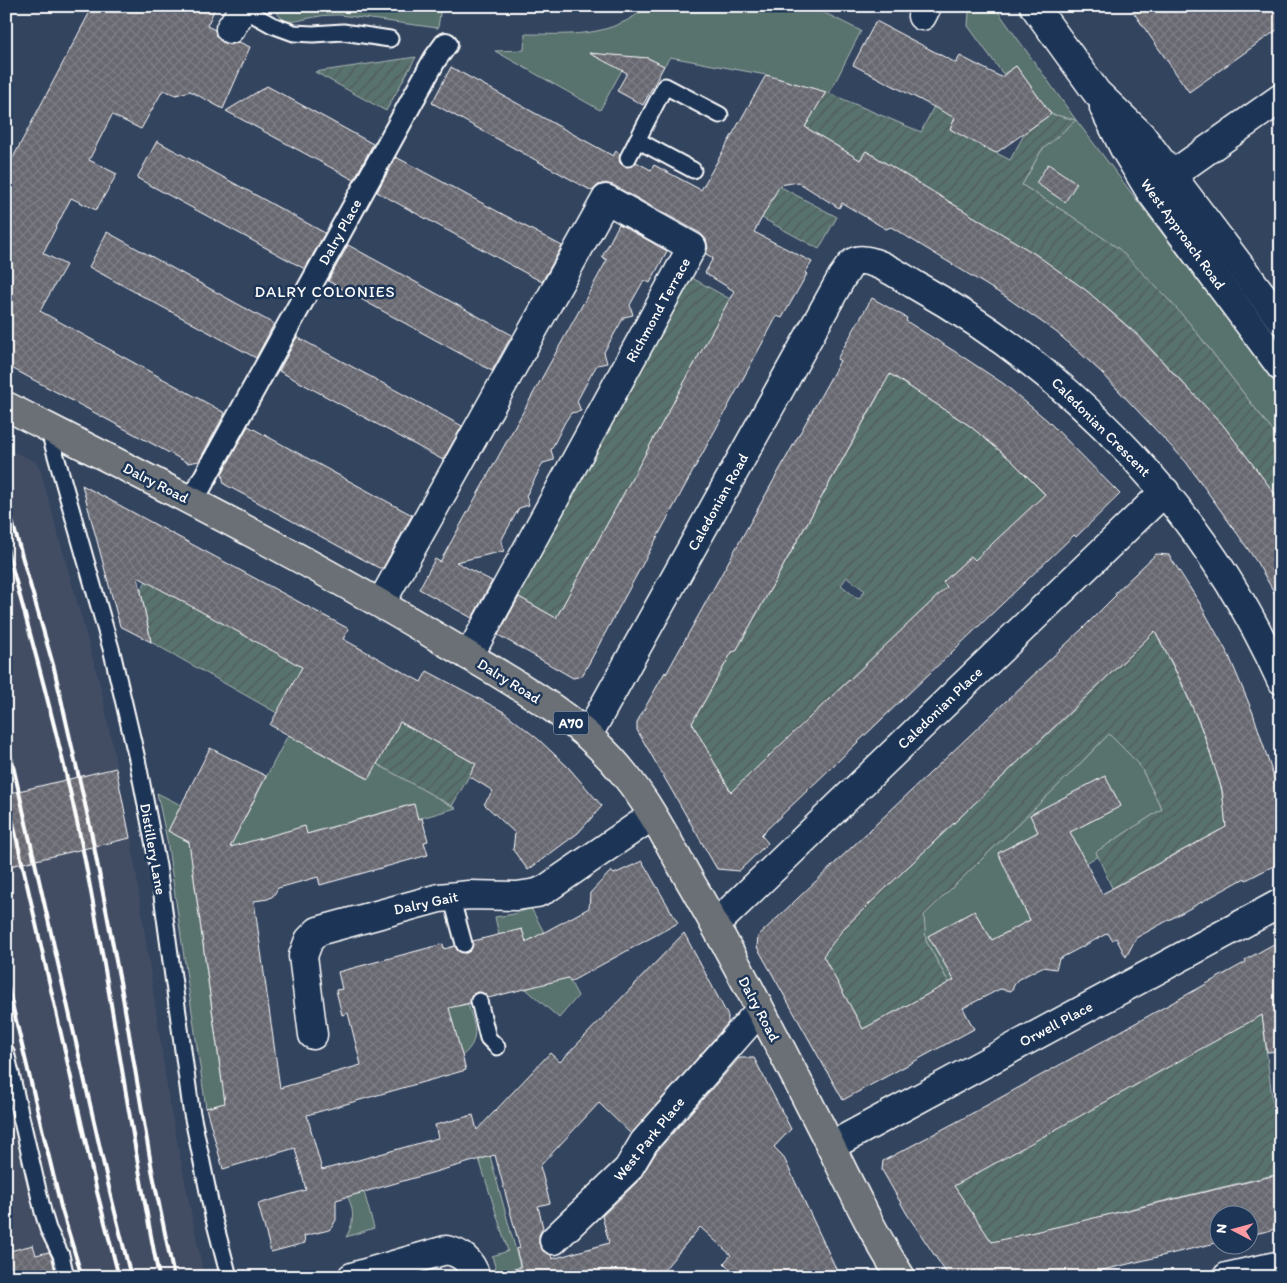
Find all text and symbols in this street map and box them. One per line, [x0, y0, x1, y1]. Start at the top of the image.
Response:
street label: West Approach Road [1137, 175, 1229, 293]
street label: Dalry Place [315, 196, 365, 268]
street label: Richmond Terrace [622, 254, 694, 366]
district label: DALRY COLONIES [254, 282, 396, 301]
street label: Caledonian Crescent [1048, 374, 1155, 481]
street label: Caledonian Road [684, 450, 752, 554]
street label: Dalry Road [120, 459, 192, 507]
street label: Dalry Road [474, 655, 545, 708]
street label: Caledonian Place [894, 663, 986, 753]
road number: A70 [554, 711, 588, 734]
street label: Distillery Lane [136, 802, 170, 896]
street label: Dalry Gait [392, 887, 460, 919]
street label: Dalry Road [734, 973, 784, 1045]
street label: Orwell Place [1016, 997, 1096, 1051]
street label: West Park Place [610, 1093, 688, 1185]
north arrow [1210, 1206, 1260, 1256]
text: N [1213, 1223, 1231, 1234]

